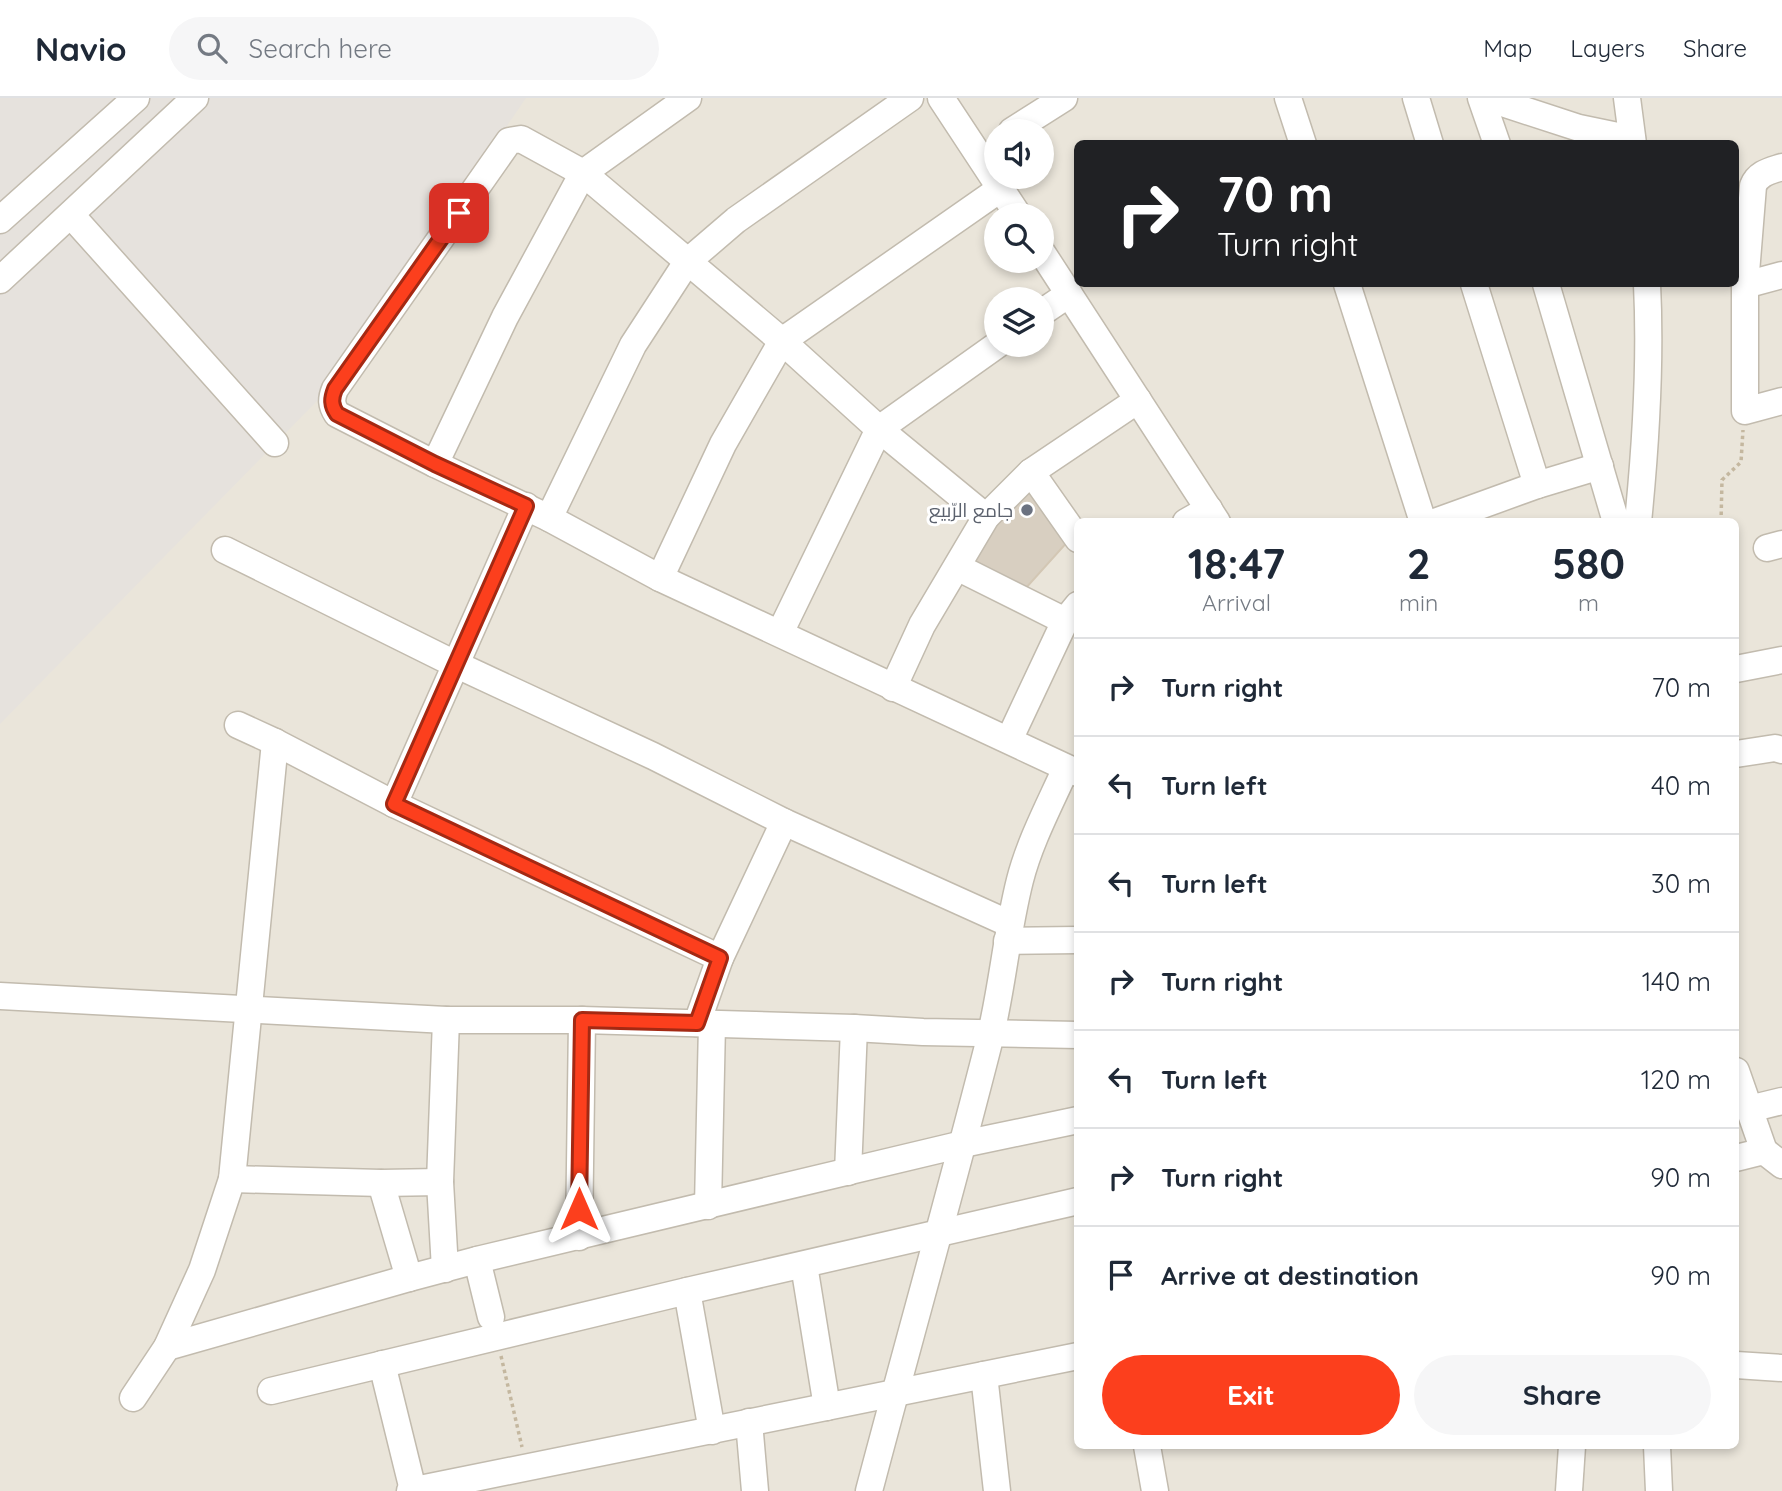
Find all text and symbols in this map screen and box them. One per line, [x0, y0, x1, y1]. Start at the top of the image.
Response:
search box [169, 17, 659, 80]
text: Navio [35, 28, 127, 69]
icon: search [193, 29, 231, 67]
text: Search here [249, 32, 392, 65]
text: Map [1483, 33, 1532, 63]
text: Layers [1570, 33, 1645, 63]
text: Share [1683, 33, 1747, 63]
map controls [984, 119, 1054, 357]
button: sound [984, 119, 1054, 189]
text: 70 m [1217, 163, 1333, 224]
icon: right [1102, 168, 1193, 259]
pin [429, 183, 489, 243]
icon: arrive [440, 194, 478, 232]
button: search [984, 203, 1054, 273]
text: Turn right [1217, 224, 1358, 264]
button: layers [984, 287, 1054, 357]
place label: جامع الرّبيع [929, 498, 1013, 524]
marker: جامع الرّبيع [1019, 502, 1035, 518]
text: 18:47 [1188, 537, 1285, 590]
text: 2 [1407, 537, 1431, 590]
text: 580 [1552, 537, 1625, 590]
text: Arrival [1202, 588, 1271, 617]
text: min [1399, 588, 1438, 617]
text: m [1578, 588, 1599, 617]
icon: right [1102, 668, 1140, 706]
text: Turn right [1161, 671, 1283, 704]
text: 70 m [1651, 671, 1711, 704]
icon: left [1102, 766, 1140, 804]
text: Turn left [1161, 769, 1268, 802]
text: 40 m [1651, 769, 1711, 802]
icon: left [1102, 864, 1140, 902]
text: Turn left [1161, 867, 1268, 900]
text: 30 m [1651, 867, 1711, 900]
icon: right [1102, 962, 1140, 1000]
text: Turn right [1161, 965, 1283, 998]
text: 140 m [1642, 965, 1711, 998]
icon: left [1102, 1060, 1140, 1098]
text: Turn left [1161, 1063, 1268, 1096]
text: 120 m [1641, 1063, 1711, 1096]
icon: right [1102, 1158, 1140, 1196]
text: Turn right [1161, 1161, 1283, 1194]
text: 90 m [1650, 1161, 1711, 1194]
position arrow [542, 1172, 616, 1246]
icon: arrive [1102, 1256, 1140, 1294]
text: Arrive at destination [1161, 1259, 1419, 1292]
text: 90 m [1650, 1259, 1711, 1292]
button: Exit [1102, 1355, 1400, 1435]
button: Share [1414, 1355, 1711, 1435]

